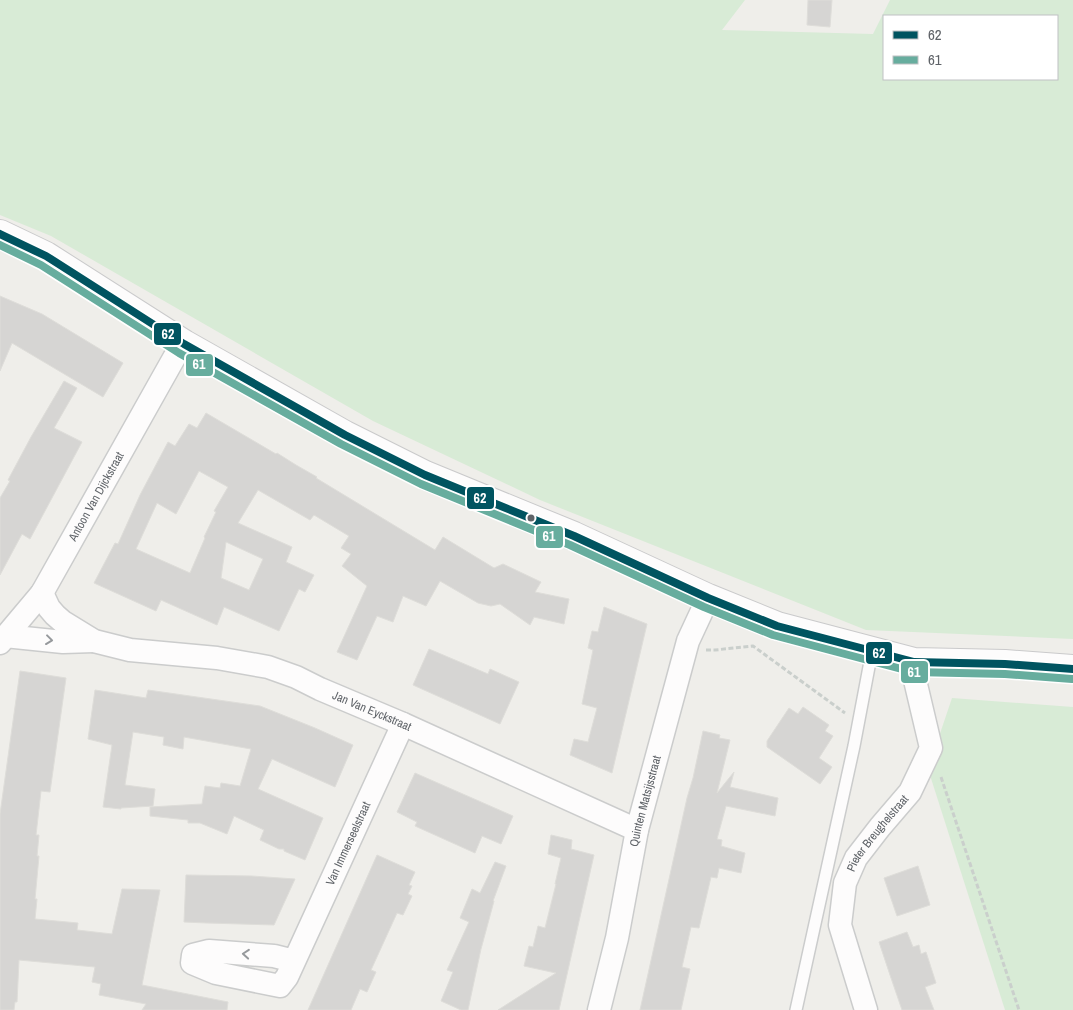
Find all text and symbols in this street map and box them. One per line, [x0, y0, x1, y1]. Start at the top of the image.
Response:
legend [883, 15, 1058, 80]
text: 62 [928, 24, 942, 45]
text: 61 [928, 49, 942, 70]
line badge: 62 [153, 322, 182, 346]
text: 62 [162, 325, 174, 343]
line badge: 61 [185, 353, 214, 377]
text: 61 [193, 355, 206, 373]
street label: Antoon Van Dijckstraat [64, 449, 128, 545]
line badge: 62 [466, 486, 495, 510]
text: 62 [474, 489, 486, 507]
unlabelled marker [526, 513, 536, 523]
line badge: 61 [535, 525, 564, 549]
text: 61 [543, 527, 556, 545]
one-way arrow [46, 634, 54, 645]
line badge: 62 [865, 641, 893, 665]
text: 62 [873, 644, 885, 662]
line badge: 61 [900, 660, 929, 684]
text: 61 [908, 663, 921, 681]
street label: Jan Van Eyckstraat [330, 687, 414, 735]
street label: Quinten Matsijsstraat [626, 754, 665, 848]
street label: Pieter Breughelstraat [843, 791, 912, 874]
street label: Van Immerseelstraat [322, 799, 374, 888]
one-way arrow [241, 949, 249, 960]

